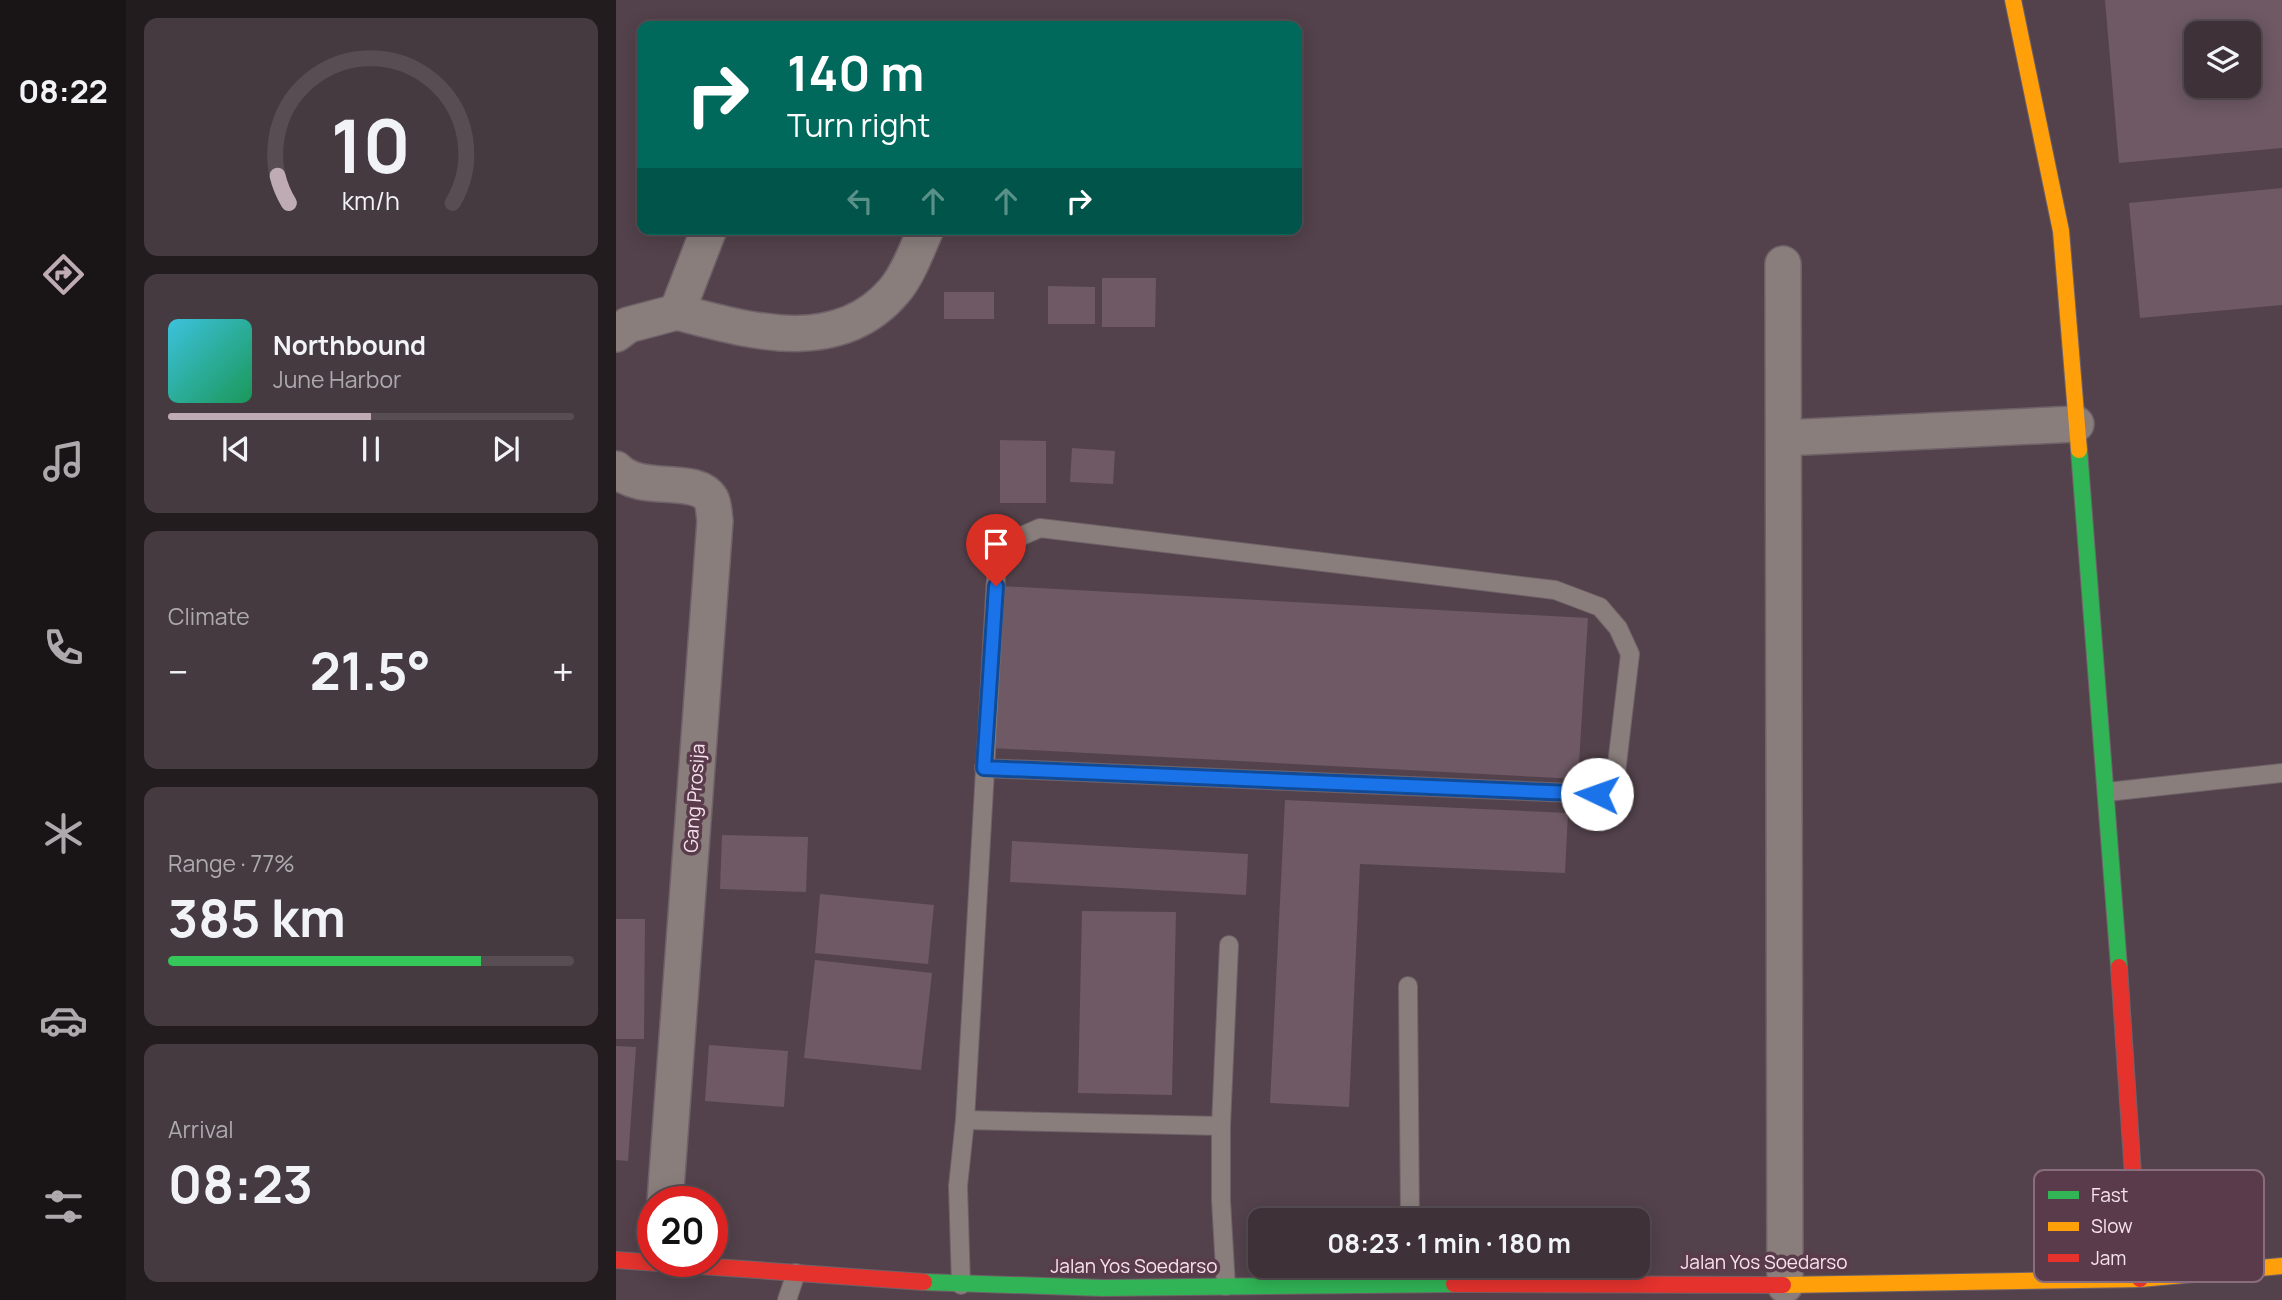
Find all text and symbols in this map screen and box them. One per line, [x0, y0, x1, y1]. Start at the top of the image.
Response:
map controls [2184, 21, 2261, 98]
button: layers [2184, 21, 2261, 98]
text: 140 m [787, 39, 924, 106]
icon: right [672, 49, 763, 140]
text: 08:22 [18, 69, 108, 113]
text: 10 [331, 96, 411, 196]
text: Turn right [787, 103, 930, 147]
icon: left [841, 182, 879, 220]
icon: ahead [914, 182, 952, 220]
icon: ahead [987, 182, 1025, 220]
icon: right [1060, 182, 1098, 220]
text: km/h [342, 183, 400, 218]
icon: directions [39, 250, 88, 299]
text: Northbound [273, 327, 426, 363]
text: June Harbor [273, 363, 401, 395]
icon: previous [217, 430, 255, 468]
icon: pause [352, 430, 390, 468]
icon: next [487, 430, 525, 468]
icon: music [39, 437, 88, 486]
pin [966, 514, 1026, 586]
icon: arrive [977, 525, 1015, 563]
text: Climate [168, 600, 250, 632]
icon: phone [39, 623, 88, 672]
text: 21.5° [310, 635, 431, 706]
text: − [168, 645, 189, 697]
text: + [552, 645, 574, 697]
street label: Gang Prosija [677, 743, 711, 853]
position arrow [1560, 757, 1634, 831]
icon: climate [39, 809, 88, 858]
text: Range · 77% [168, 847, 295, 879]
text: 385 km [168, 882, 346, 953]
icon: car [39, 996, 88, 1045]
text: Arrival [168, 1113, 234, 1145]
text: 08:23 [168, 1148, 313, 1219]
legend [2034, 1170, 2264, 1282]
icon: filters [39, 1182, 88, 1231]
text: Fast [2091, 1182, 2128, 1208]
speed limit sign: 20 [637, 1186, 728, 1277]
text: Slow [2091, 1213, 2133, 1239]
text: 08:23 · 1 min · 180 m [1327, 1225, 1571, 1261]
text: Jam [2091, 1245, 2126, 1271]
street label: Jalan Yos Soedarso [1681, 1249, 1847, 1275]
street label: Jalan Yos Soedarso [1051, 1253, 1217, 1279]

